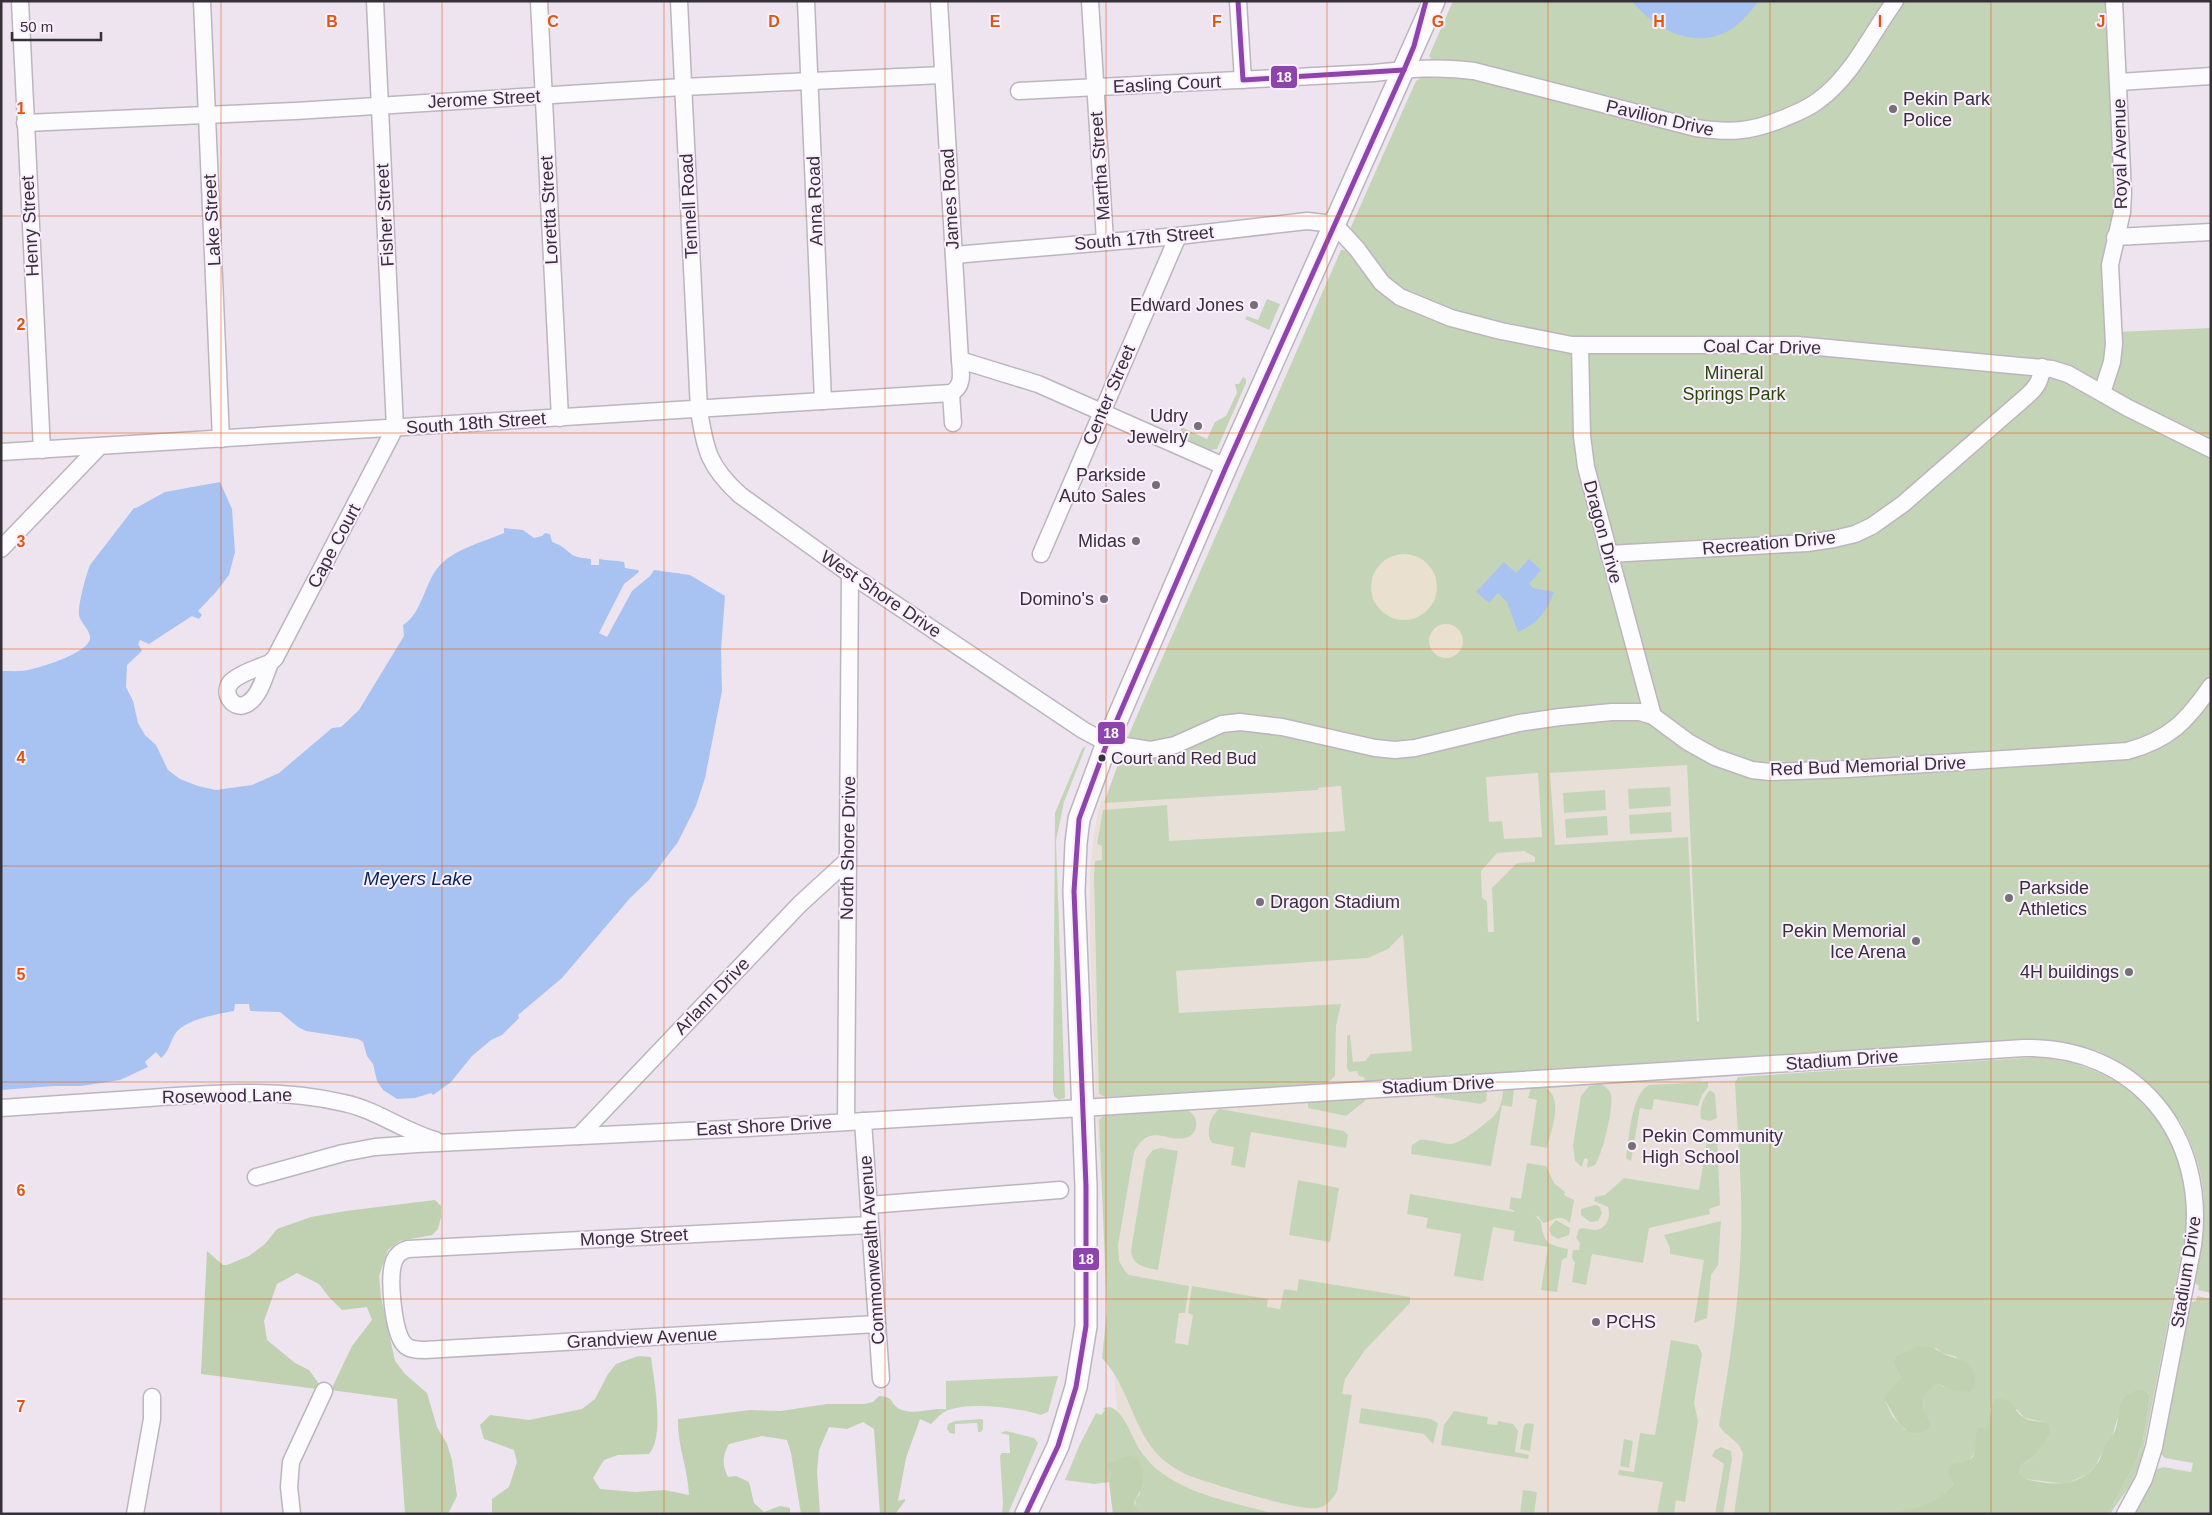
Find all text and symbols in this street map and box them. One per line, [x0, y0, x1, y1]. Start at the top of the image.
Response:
scale bar [12, 10, 101, 42]
text: B [326, 13, 338, 30]
text: C [547, 13, 559, 30]
text: D [768, 13, 780, 30]
text: E [990, 13, 1001, 30]
text: F [1212, 13, 1222, 30]
text: G [1432, 13, 1444, 30]
text: H [1653, 13, 1665, 30]
text: I [1878, 13, 1882, 30]
text: J [2097, 13, 2105, 30]
text: 50 m [20, 18, 53, 35]
line badge: 18 [1270, 65, 1298, 89]
text: 18 [1276, 69, 1292, 85]
street label: Easling Court [1113, 71, 1221, 97]
street label: Jerome Street [427, 86, 541, 112]
place label: Pekin Park Police [1903, 89, 1991, 130]
street label: Pavilion Drive [1604, 96, 1716, 140]
street label: Royal Avenue [2109, 98, 2131, 210]
text: 1 [17, 100, 26, 117]
marker: Pekin Park Police [1887, 103, 1899, 115]
street label: Martha Street [1086, 111, 1114, 221]
street label: James Road [937, 148, 963, 250]
street label: Tennell Road [676, 153, 702, 259]
street label: Loretta Street [536, 155, 562, 265]
street label: Anna Road [803, 156, 827, 246]
street label: Fisher Street [372, 163, 398, 267]
street label: Lake Street [200, 174, 224, 266]
street label: Henry Street [17, 175, 43, 277]
street label: South 17th Street [1073, 222, 1215, 254]
place label: Edward Jones [1130, 295, 1244, 315]
marker: Edward Jones [1248, 299, 1260, 311]
text: 2 [17, 316, 26, 333]
street label: Coal Car Drive [1703, 336, 1821, 358]
street label: Center Street [1079, 342, 1139, 448]
park label: Mineral Springs Park [1682, 363, 1787, 404]
place label: Udry Jewelry [1127, 406, 1188, 447]
street label: South 18th Street [405, 408, 547, 438]
marker: Udry Jewelry [1192, 420, 1204, 432]
place label: Parkside Auto Sales [1059, 465, 1146, 506]
street label: Dragon Drive [1580, 478, 1626, 586]
marker: Parkside Auto Sales [1150, 479, 1162, 491]
street label: Cape Court [304, 501, 364, 591]
street label: Recreation Drive [1701, 527, 1837, 559]
place label: Midas [1078, 531, 1126, 551]
text: 3 [17, 533, 26, 550]
marker: Midas [1130, 535, 1142, 547]
street label: West Shore Drive [817, 546, 945, 642]
place label: Domino's [1020, 589, 1094, 609]
marker: Domino's [1098, 593, 1110, 605]
line badge: 18 [1097, 721, 1126, 745]
text: 18 [1103, 725, 1119, 741]
text: 4 [17, 749, 26, 766]
place label: Court and Red Bud [1111, 749, 1257, 768]
marker: Court and Red Bud [1097, 753, 1107, 763]
street label: Red Bud Memorial Drive [1770, 753, 1966, 779]
street label: North Shore Drive [837, 776, 859, 920]
water label: Meyers Lake [364, 868, 472, 889]
place label: Parkside Athletics [2019, 878, 2089, 919]
place label: Dragon Stadium [1270, 892, 1400, 912]
marker: Parkside Athletics [2003, 892, 2015, 904]
marker: Dragon Stadium [1254, 896, 1266, 908]
place label: Pekin Memorial Ice Arena [1782, 921, 1907, 962]
marker: Pekin Memorial Ice Arena [1910, 935, 1922, 947]
street label: Arlann Drive [670, 953, 754, 1039]
place label: 4H buildings [2020, 962, 2119, 982]
text: 5 [17, 966, 26, 983]
marker: 4H buildings [2123, 966, 2135, 978]
street label: Stadium Drive [1785, 1046, 1899, 1074]
street label: Stadium Drive [1381, 1072, 1495, 1098]
street label: Rosewood Lane [162, 1085, 292, 1107]
street label: East Shore Drive [696, 1112, 832, 1140]
place label: Pekin Community High School [1642, 1126, 1783, 1167]
marker: Pekin Community High School [1626, 1140, 1638, 1152]
street label: Commonwealth Avenue [855, 1155, 889, 1345]
text: 6 [17, 1182, 26, 1199]
street label: Stadium Drive [2167, 1215, 2205, 1329]
street label: Monge Street [580, 1224, 688, 1250]
line badge: 18 [1072, 1247, 1100, 1271]
text: 18 [1078, 1251, 1094, 1267]
place label: PCHS [1606, 1312, 1656, 1332]
marker: PCHS [1590, 1316, 1602, 1328]
street label: Grandview Avenue [566, 1324, 718, 1352]
text: 7 [17, 1398, 26, 1415]

